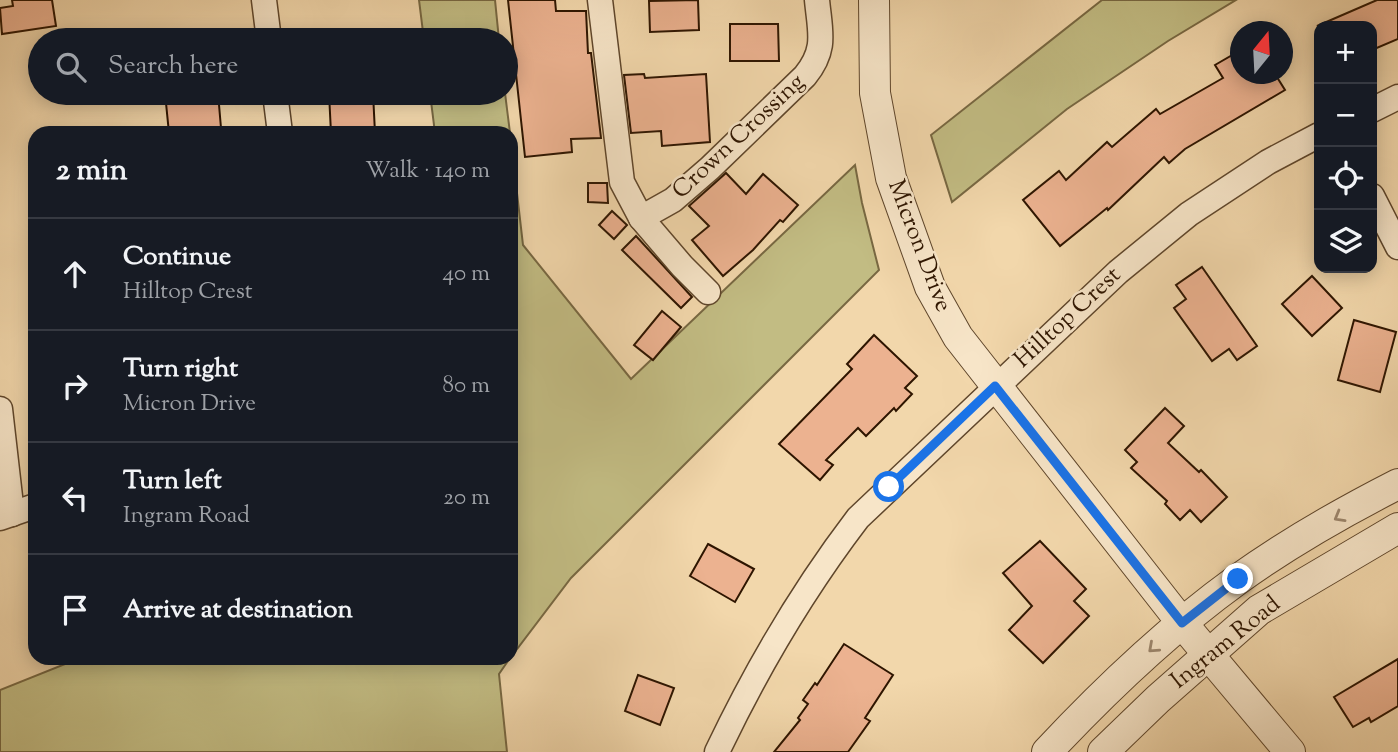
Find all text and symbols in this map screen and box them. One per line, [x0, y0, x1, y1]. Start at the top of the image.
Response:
north arrow [1230, 21, 1293, 84]
map controls [1314, 21, 1377, 273]
button: + [1314, 21, 1377, 84]
search box [28, 28, 518, 105]
icon: search [52, 48, 90, 86]
text: Search here [108, 48, 238, 85]
street label: Crown Crossing [665, 66, 813, 207]
button: − [1314, 84, 1377, 147]
button: locate [1314, 147, 1377, 210]
text: 2 min [56, 150, 128, 193]
text: Walk · 140 m [365, 155, 490, 188]
street label: Micron Drive [878, 175, 960, 317]
button: layers [1314, 210, 1377, 273]
text: Continue [123, 239, 231, 276]
icon: ahead [56, 255, 94, 293]
text: 40 m [443, 258, 490, 291]
street label: Hilltop Crest [1007, 259, 1129, 377]
text: Hilltop Crest [123, 276, 253, 309]
text: Turn right [123, 351, 238, 388]
icon: right [56, 367, 94, 405]
text: 80 m [442, 370, 490, 403]
text: Micron Drive [123, 388, 256, 421]
text: Turn left [123, 463, 222, 500]
route start [873, 471, 904, 502]
icon: left [56, 479, 94, 517]
text: 20 m [443, 482, 490, 515]
text: Ingram Road [123, 500, 250, 533]
one-way arrow [1333, 509, 1346, 522]
route end [1222, 563, 1253, 594]
street label: Ingram Road [1164, 588, 1289, 698]
icon: arrive [56, 591, 94, 629]
text: Arrive at destination [123, 592, 353, 629]
one-way arrow [1148, 640, 1161, 653]

